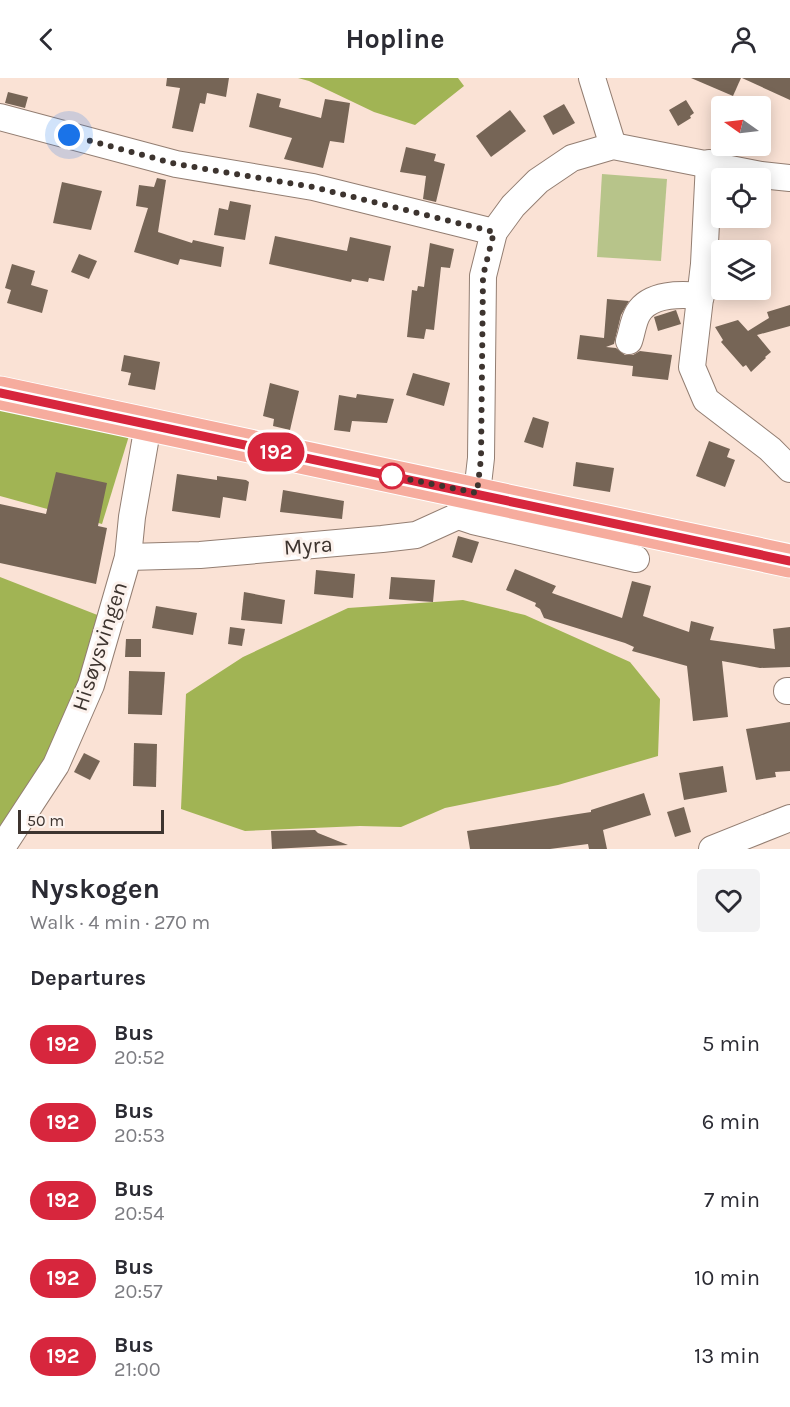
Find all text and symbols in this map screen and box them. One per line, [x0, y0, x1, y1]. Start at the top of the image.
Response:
icon: back [30, 23, 63, 56]
text: Hopline [345, 23, 445, 55]
icon: person [727, 23, 760, 56]
north arrow [711, 96, 771, 156]
map controls [711, 96, 771, 300]
your location [54, 120, 84, 150]
button: locate [711, 168, 771, 228]
button: layers [711, 240, 771, 300]
line badge: 192 [242, 432, 310, 472]
text: 192 [259, 440, 293, 464]
unlabelled marker [379, 463, 405, 489]
street label: Myra [283, 531, 333, 561]
street label: Hisøysvingen [67, 578, 133, 714]
scale bar [18, 807, 164, 834]
text: 50 m [27, 811, 64, 830]
button: heart [697, 869, 760, 932]
text: Nyskogen [30, 872, 160, 905]
text: Walk · 4 min · 270 m [30, 911, 210, 934]
text: Departures [30, 965, 146, 991]
text: Bus [114, 1020, 154, 1046]
text: 5 min [702, 1031, 760, 1057]
text: 192 [46, 1032, 80, 1056]
text: 20:52 [114, 1046, 165, 1069]
text: Bus [114, 1098, 154, 1124]
text: 6 min [702, 1109, 760, 1135]
text: 192 [46, 1110, 80, 1134]
text: 20:53 [114, 1124, 165, 1147]
text: Bus [114, 1176, 154, 1202]
text: 7 min [704, 1187, 760, 1213]
text: 192 [46, 1188, 80, 1212]
text: 20:54 [114, 1202, 165, 1225]
text: Bus [114, 1254, 154, 1280]
text: 10 min [694, 1265, 760, 1291]
text: 192 [46, 1266, 80, 1290]
text: 20:57 [114, 1280, 163, 1303]
text: Bus [114, 1332, 154, 1358]
text: 13 min [694, 1343, 760, 1369]
text: 192 [46, 1344, 80, 1368]
text: 21:00 [114, 1358, 161, 1381]

